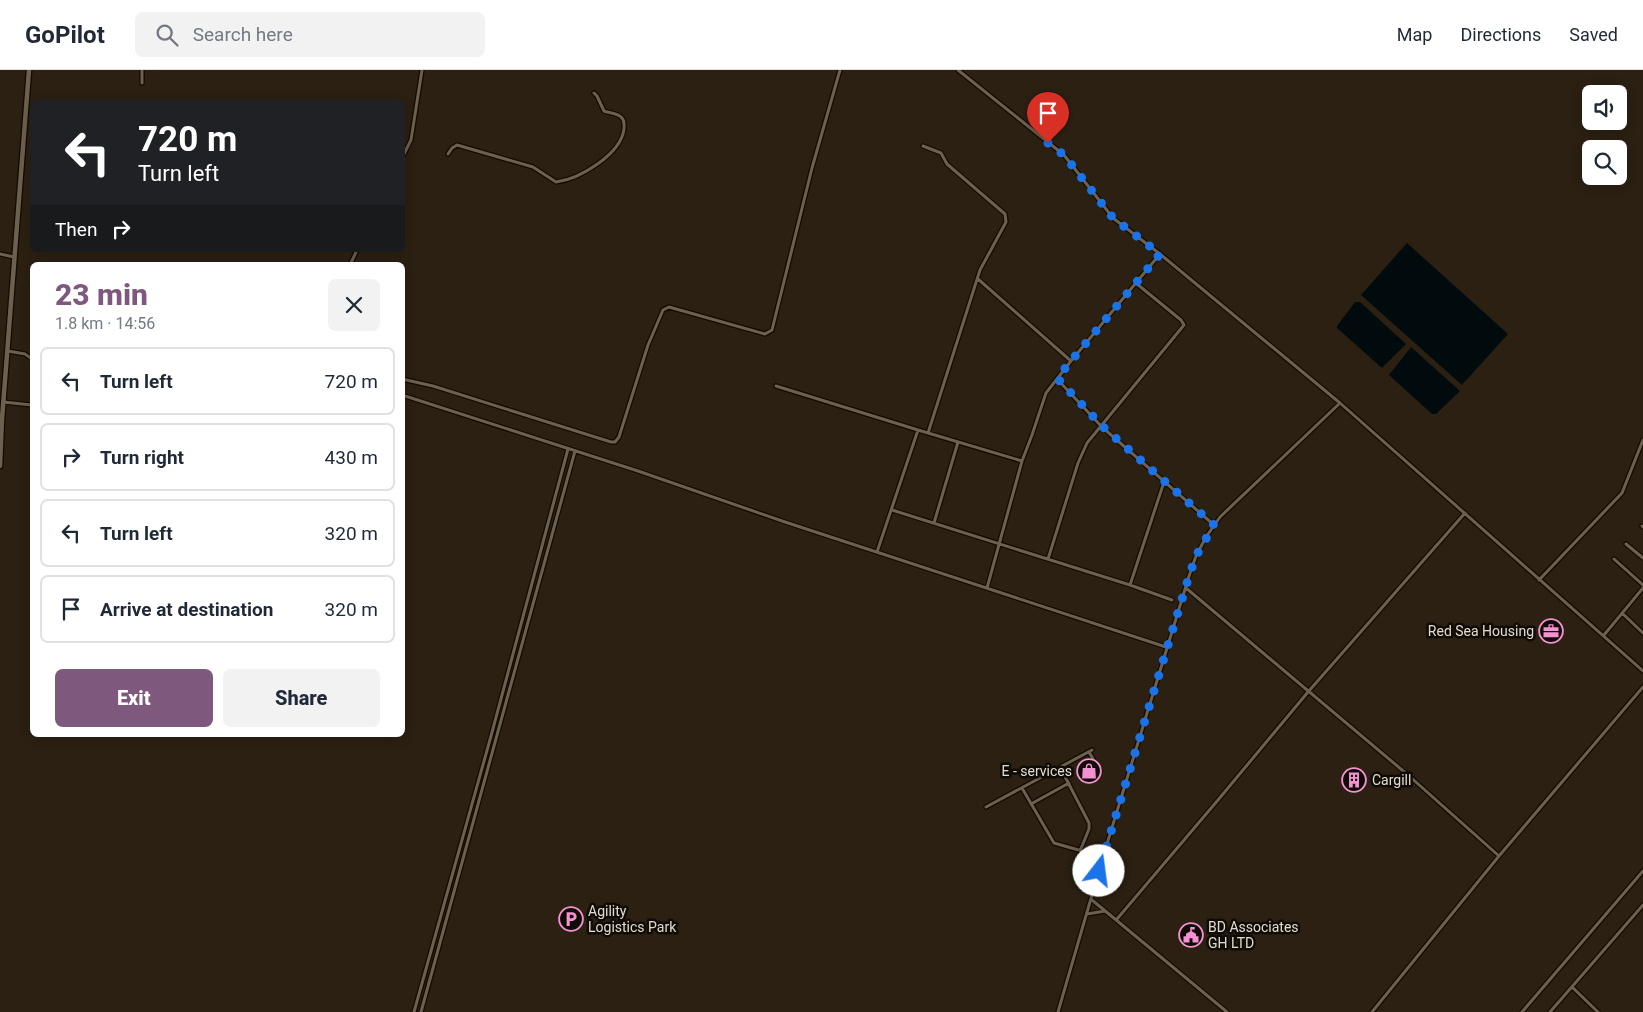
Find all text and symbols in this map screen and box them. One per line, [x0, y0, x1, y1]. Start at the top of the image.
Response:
search box [135, 12, 485, 57]
text: GoPilot [25, 21, 105, 49]
icon: search [153, 21, 181, 49]
text: Search here [193, 23, 293, 46]
text: Map [1397, 24, 1432, 45]
text: Directions [1460, 24, 1541, 45]
text: Saved [1569, 24, 1618, 45]
map controls [1582, 85, 1627, 185]
button: sound [1582, 85, 1627, 130]
pin [1027, 92, 1069, 143]
icon: arrive [1034, 99, 1062, 127]
text: 720 m [138, 119, 237, 160]
icon: left [55, 120, 120, 185]
button: search [1582, 140, 1627, 185]
text: Turn left [138, 161, 219, 186]
icon: right [107, 215, 135, 243]
text: Then [55, 218, 97, 241]
text: 23 min [55, 277, 148, 312]
button: close [328, 279, 380, 331]
text: 1.8 km · 14:56 [55, 314, 155, 333]
icon: left [57, 367, 85, 395]
text: Turn left [100, 370, 173, 393]
text: 720 m [325, 370, 378, 393]
icon: right [57, 443, 85, 471]
text: Turn right [100, 446, 184, 469]
text: 430 m [325, 446, 378, 469]
icon: left [57, 519, 85, 547]
text: Turn left [100, 522, 173, 545]
text: 320 m [325, 522, 378, 545]
icon: arrive [57, 595, 85, 623]
text: Arrive at destination [100, 598, 273, 621]
text: 320 m [325, 598, 378, 621]
office icon: Red Sea Housing [1538, 618, 1564, 644]
place label: Red Sea Housing [1428, 623, 1534, 639]
button: Exit [55, 669, 213, 727]
button: Share [223, 669, 380, 727]
shop icon: E - services [1076, 758, 1102, 784]
place label: E - services [1002, 763, 1072, 779]
building icon: Cargill [1341, 767, 1367, 793]
place label: Cargill [1372, 772, 1411, 788]
position arrow [1072, 844, 1124, 896]
place label: Agility Logistics Park [588, 903, 677, 935]
parking icon: Agility Logistics Park [558, 906, 584, 932]
place label: BD Associates GH LTD [1208, 919, 1299, 951]
public building icon: BD Associates GH LTD [1178, 922, 1204, 948]

